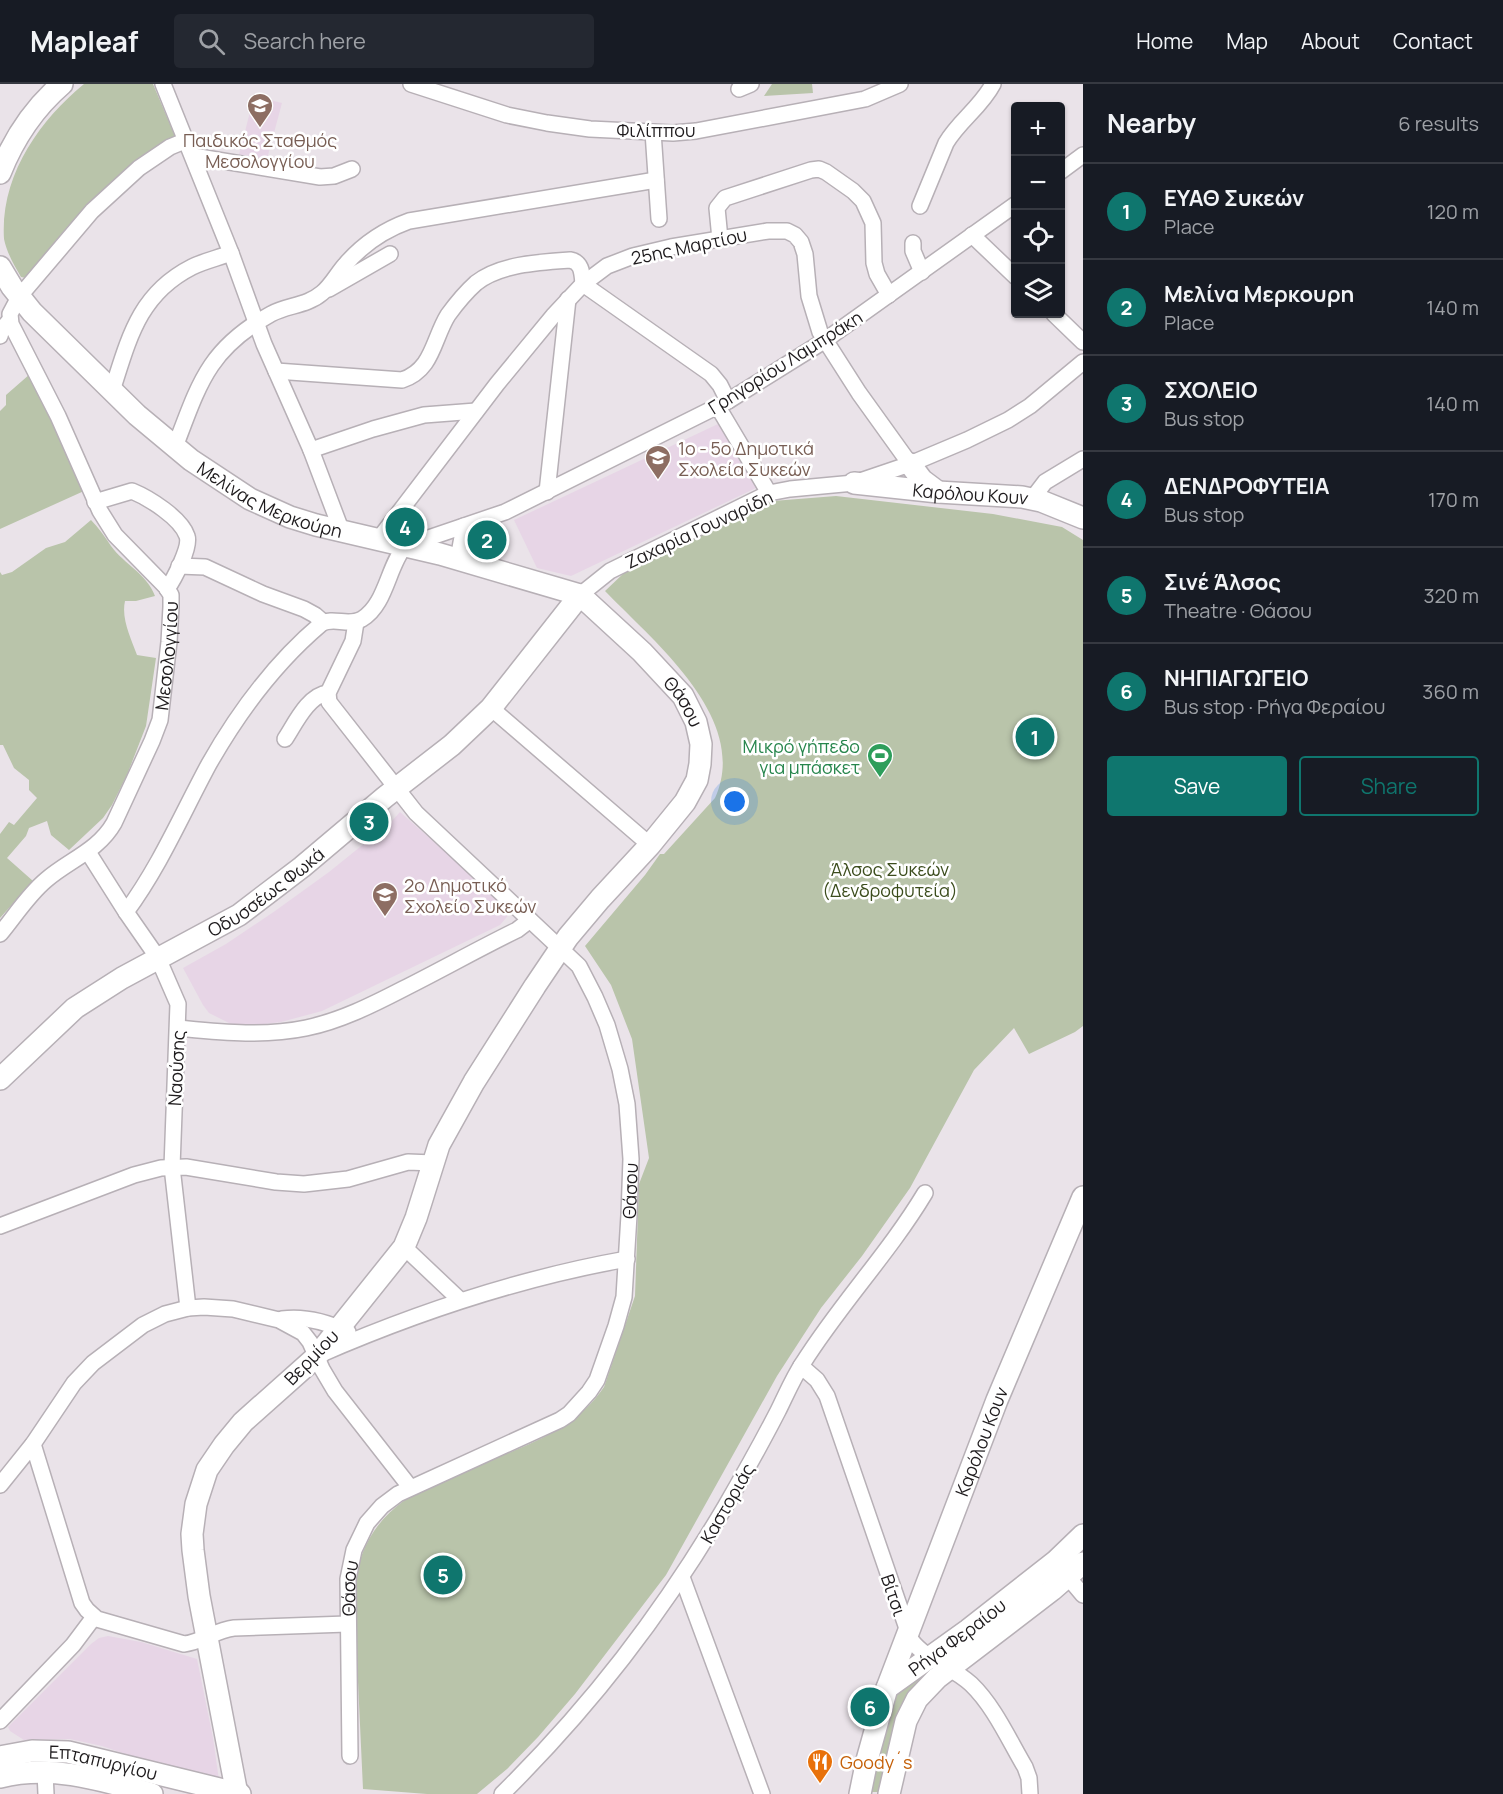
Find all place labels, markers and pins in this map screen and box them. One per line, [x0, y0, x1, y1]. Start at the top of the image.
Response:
school or university icon: Παιδικός Σταθμός Μεσολογγίου [245, 91, 275, 129]
place label: Παιδικός Σταθμός Μεσολογγίου [183, 128, 337, 173]
place label: 1ο - 5ο Δημοτικά Σχολεία Συκεών [678, 436, 814, 481]
school or university icon: 1ο - 5ο Δημοτικά Σχολεία Συκεών [643, 443, 673, 481]
pin: 4 [386, 504, 424, 550]
pin: 2 [468, 518, 506, 562]
pin: 1 [1016, 714, 1054, 760]
place label: Μικρό γήπεδο για μπάσκετ [743, 734, 860, 779]
sports icon: Μικρό γήπεδο για μπάσκετ [865, 741, 895, 779]
pin: 3 [350, 800, 388, 844]
place label: 2ο Δημοτικό Σχολείο Συκεών [404, 873, 536, 918]
school or university icon: 2ο Δημοτικό Σχολείο Συκεών [370, 880, 400, 918]
pin: 5 [424, 1552, 462, 1598]
pin: 6 [850, 1684, 890, 1730]
restaurant icon: Goody´s [805, 1747, 835, 1785]
place label: Goody´s [840, 1750, 912, 1774]

